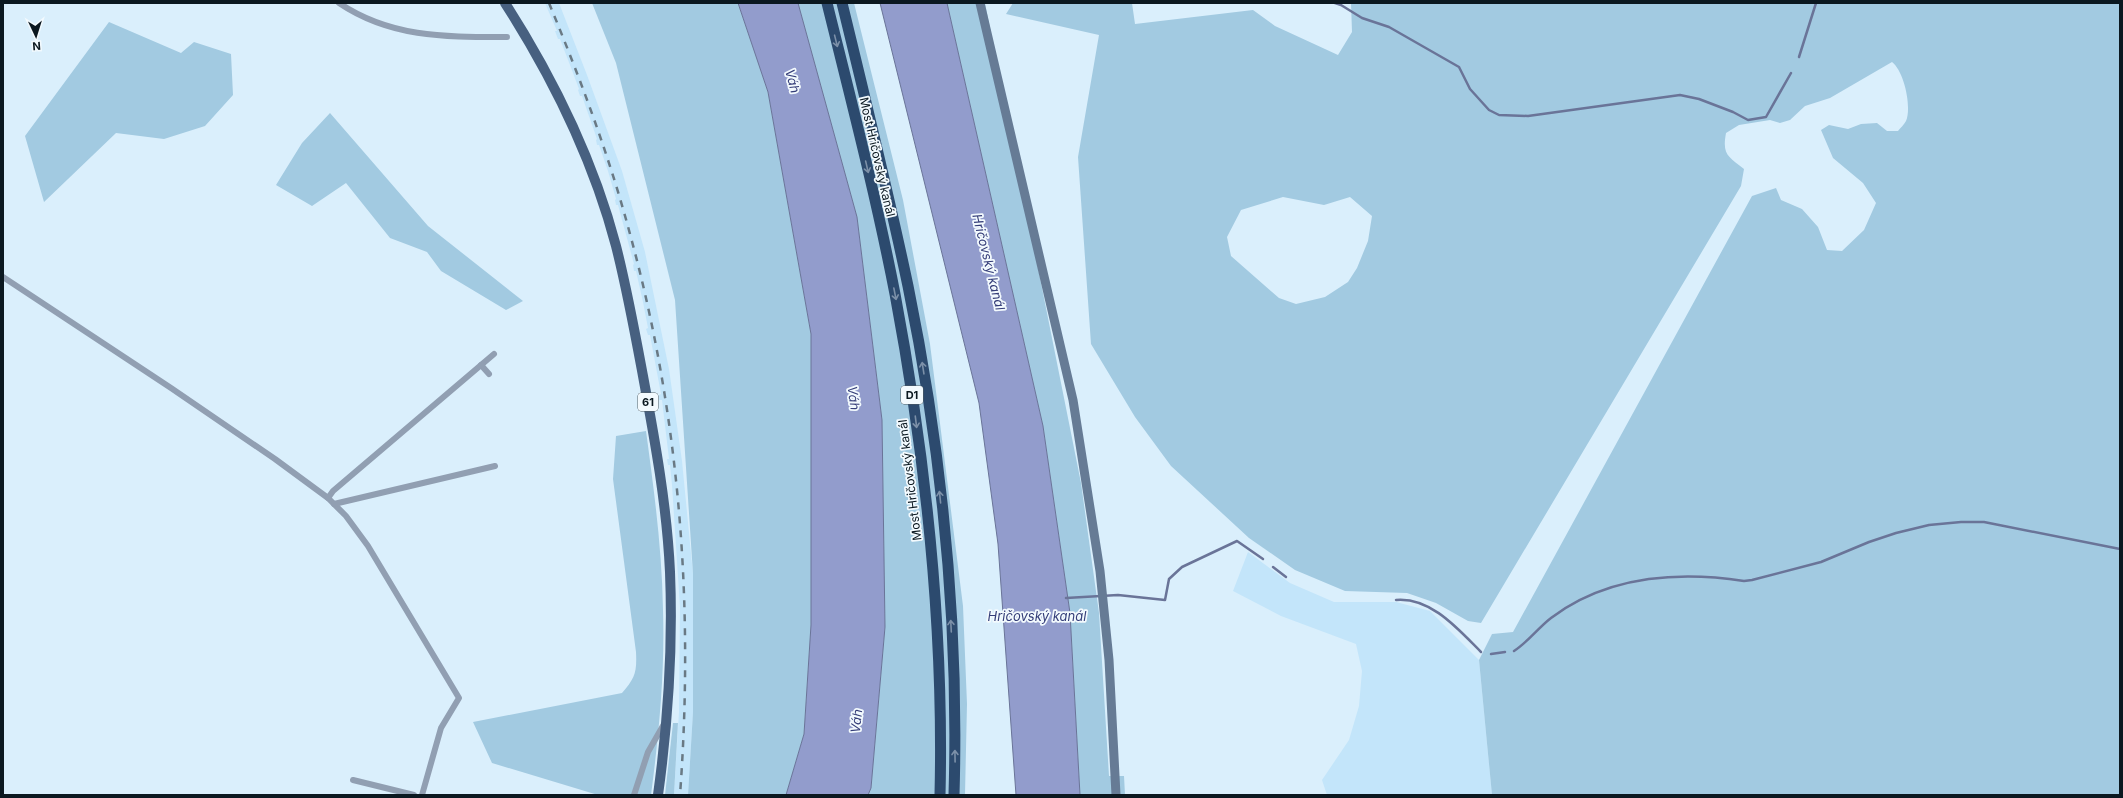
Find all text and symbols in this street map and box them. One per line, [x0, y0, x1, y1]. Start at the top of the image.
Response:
north arrow [16, 16, 56, 56]
one-way arrow [833, 34, 841, 47]
text: N [32, 39, 41, 53]
water label: Váh [782, 67, 804, 95]
street label: Most Hričovský kanál [856, 96, 899, 218]
one-way arrow [864, 160, 871, 173]
water label: Hričovský kanál [969, 212, 1009, 313]
one-way arrow [891, 287, 899, 300]
one-way arrow [918, 362, 926, 375]
water label: Váh [844, 385, 864, 411]
road number: D1 [901, 386, 923, 404]
road number: 61 [638, 393, 658, 411]
one-way arrow [912, 416, 920, 429]
street label: Most Hričovský kanál [895, 419, 924, 541]
one-way arrow [937, 491, 944, 504]
water label: Hričovský kanál [988, 608, 1087, 624]
one-way arrow [947, 620, 954, 633]
water label: Váh [847, 708, 865, 734]
one-way arrow [951, 750, 959, 763]

